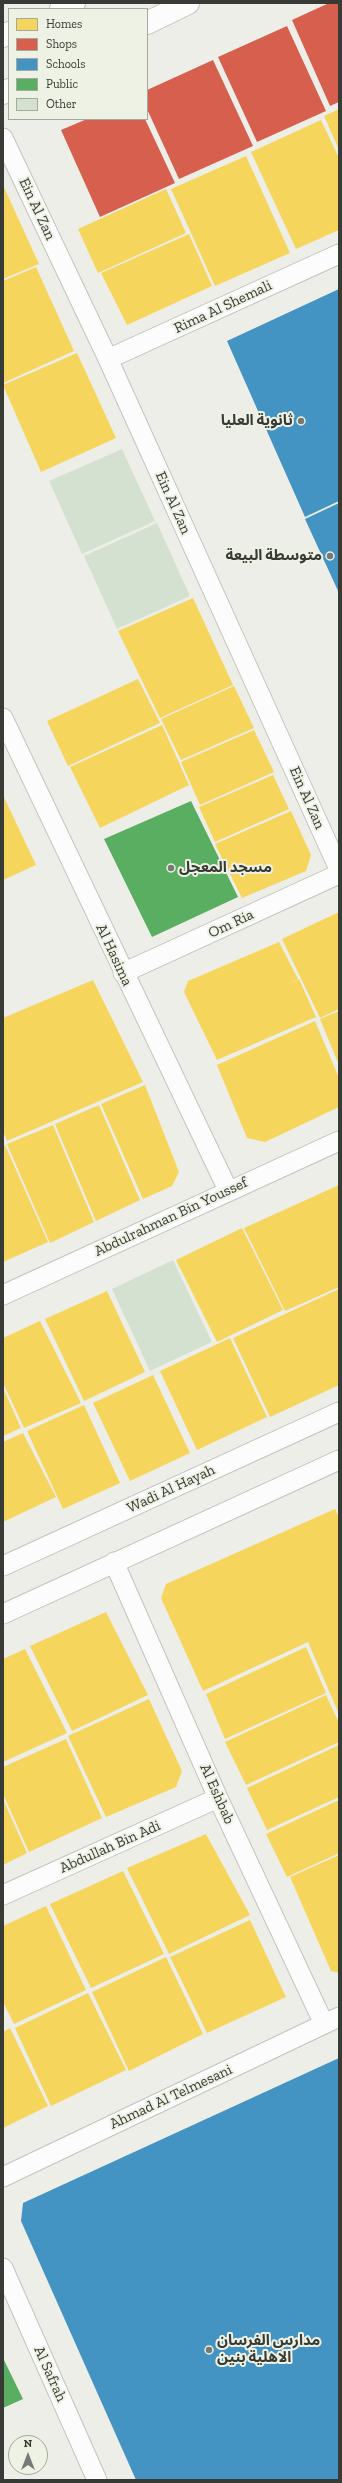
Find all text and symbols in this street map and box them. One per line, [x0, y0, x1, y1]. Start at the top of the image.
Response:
legend [8, 8, 148, 120]
text: Homes [46, 17, 82, 31]
text: Shops [46, 37, 77, 51]
text: Schools [46, 57, 85, 71]
text: Public [46, 77, 78, 91]
text: Other [46, 97, 77, 111]
street label: Ein Al Zan [15, 175, 59, 243]
street label: Rima Al Shemali [171, 276, 275, 338]
place label: ثانوية العليا [221, 412, 293, 430]
marker: ثانوية العليا [296, 416, 306, 426]
street label: Ein Al Zan [151, 469, 195, 537]
place label: متوسطة البيعة [225, 547, 322, 565]
marker: متوسطة البيعة [325, 551, 335, 561]
street label: Ein Al Zan [285, 764, 329, 832]
place label: مسجد المعجل [179, 859, 272, 877]
marker: مسجد المعجل [166, 863, 176, 873]
street label: Om Ria [205, 906, 257, 942]
street label: Al Hasima [92, 921, 136, 989]
street label: Abdulrahman Bin Youssef [92, 1174, 250, 1260]
street label: Wadi Al Hayah [124, 1461, 218, 1517]
street label: Al Eshbab [196, 1761, 238, 1827]
street label: Abdullah Bin Adi [57, 1817, 163, 1877]
street label: Ahmad Al Telmesani [107, 2061, 235, 2133]
place label: مدارس الفرسان الاهلية بنين [217, 2332, 320, 2367]
street label: Al Safrah [30, 2343, 70, 2405]
marker: مدارس الفرسان الاهلية بنين [204, 2345, 214, 2355]
north arrow [8, 2435, 48, 2475]
text: N [24, 2437, 32, 2450]

